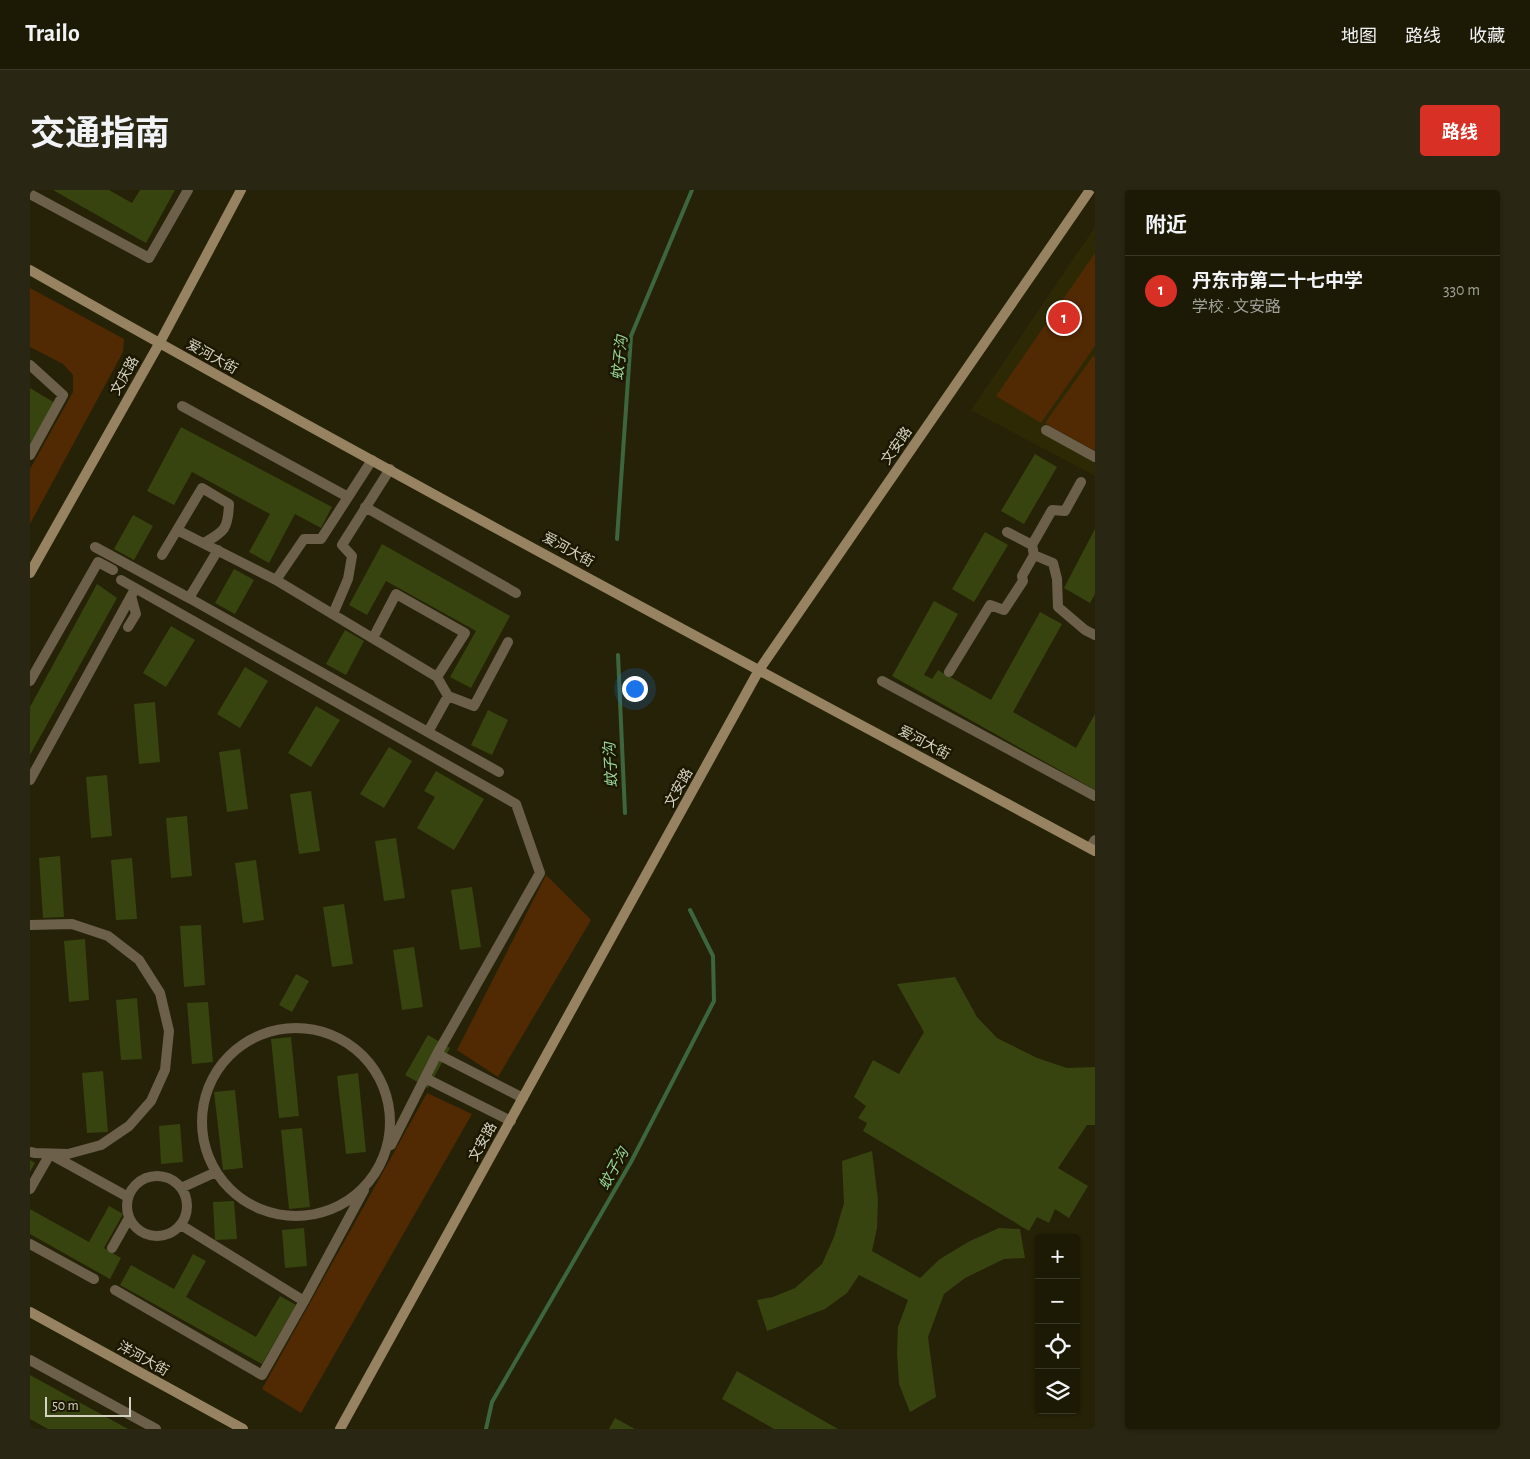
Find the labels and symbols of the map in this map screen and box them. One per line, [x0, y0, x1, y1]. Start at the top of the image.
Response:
pin: 1 [1048, 299, 1080, 337]
water label: 蚊子沟 [609, 333, 630, 381]
street label: 爱河大街 [184, 336, 240, 377]
street label: 文庆路 [108, 354, 141, 398]
street label: 文安路 [878, 424, 915, 467]
street label: 爱河大街 [540, 529, 596, 570]
your location [622, 676, 648, 702]
street label: 爱河大街 [896, 723, 952, 762]
water label: 蚊子沟 [601, 740, 620, 788]
street label: 文安路 [662, 766, 695, 810]
street label: 文安路 [466, 1120, 499, 1164]
water label: 蚊子沟 [596, 1143, 632, 1192]
street label: 洋河大街 [115, 1338, 171, 1379]
scale bar [45, 1394, 131, 1417]

